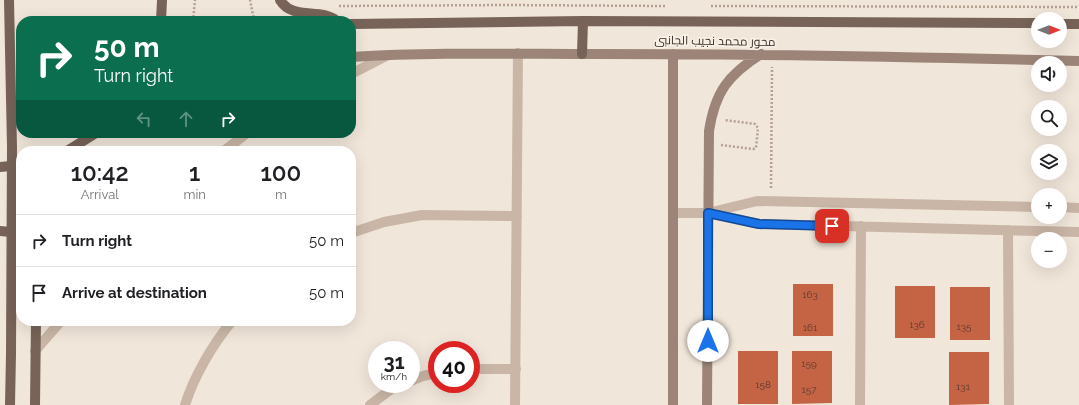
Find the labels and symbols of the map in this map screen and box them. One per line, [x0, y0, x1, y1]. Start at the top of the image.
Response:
north arrow [1031, 12, 1067, 48]
street label: محور محمد نجيب الجانبى [654, 33, 776, 49]
pin [815, 209, 849, 243]
house number: 163 [802, 289, 818, 300]
house number: 136 [909, 319, 925, 330]
position arrow [687, 320, 729, 362]
house number: 135 [956, 321, 972, 332]
house number: 161 [803, 322, 818, 333]
speed limit sign: 40 [428, 341, 480, 393]
house number: 159 [801, 358, 817, 369]
house number: 158 [755, 379, 771, 390]
house number: 131 [956, 381, 971, 392]
house number: 157 [801, 384, 817, 395]

